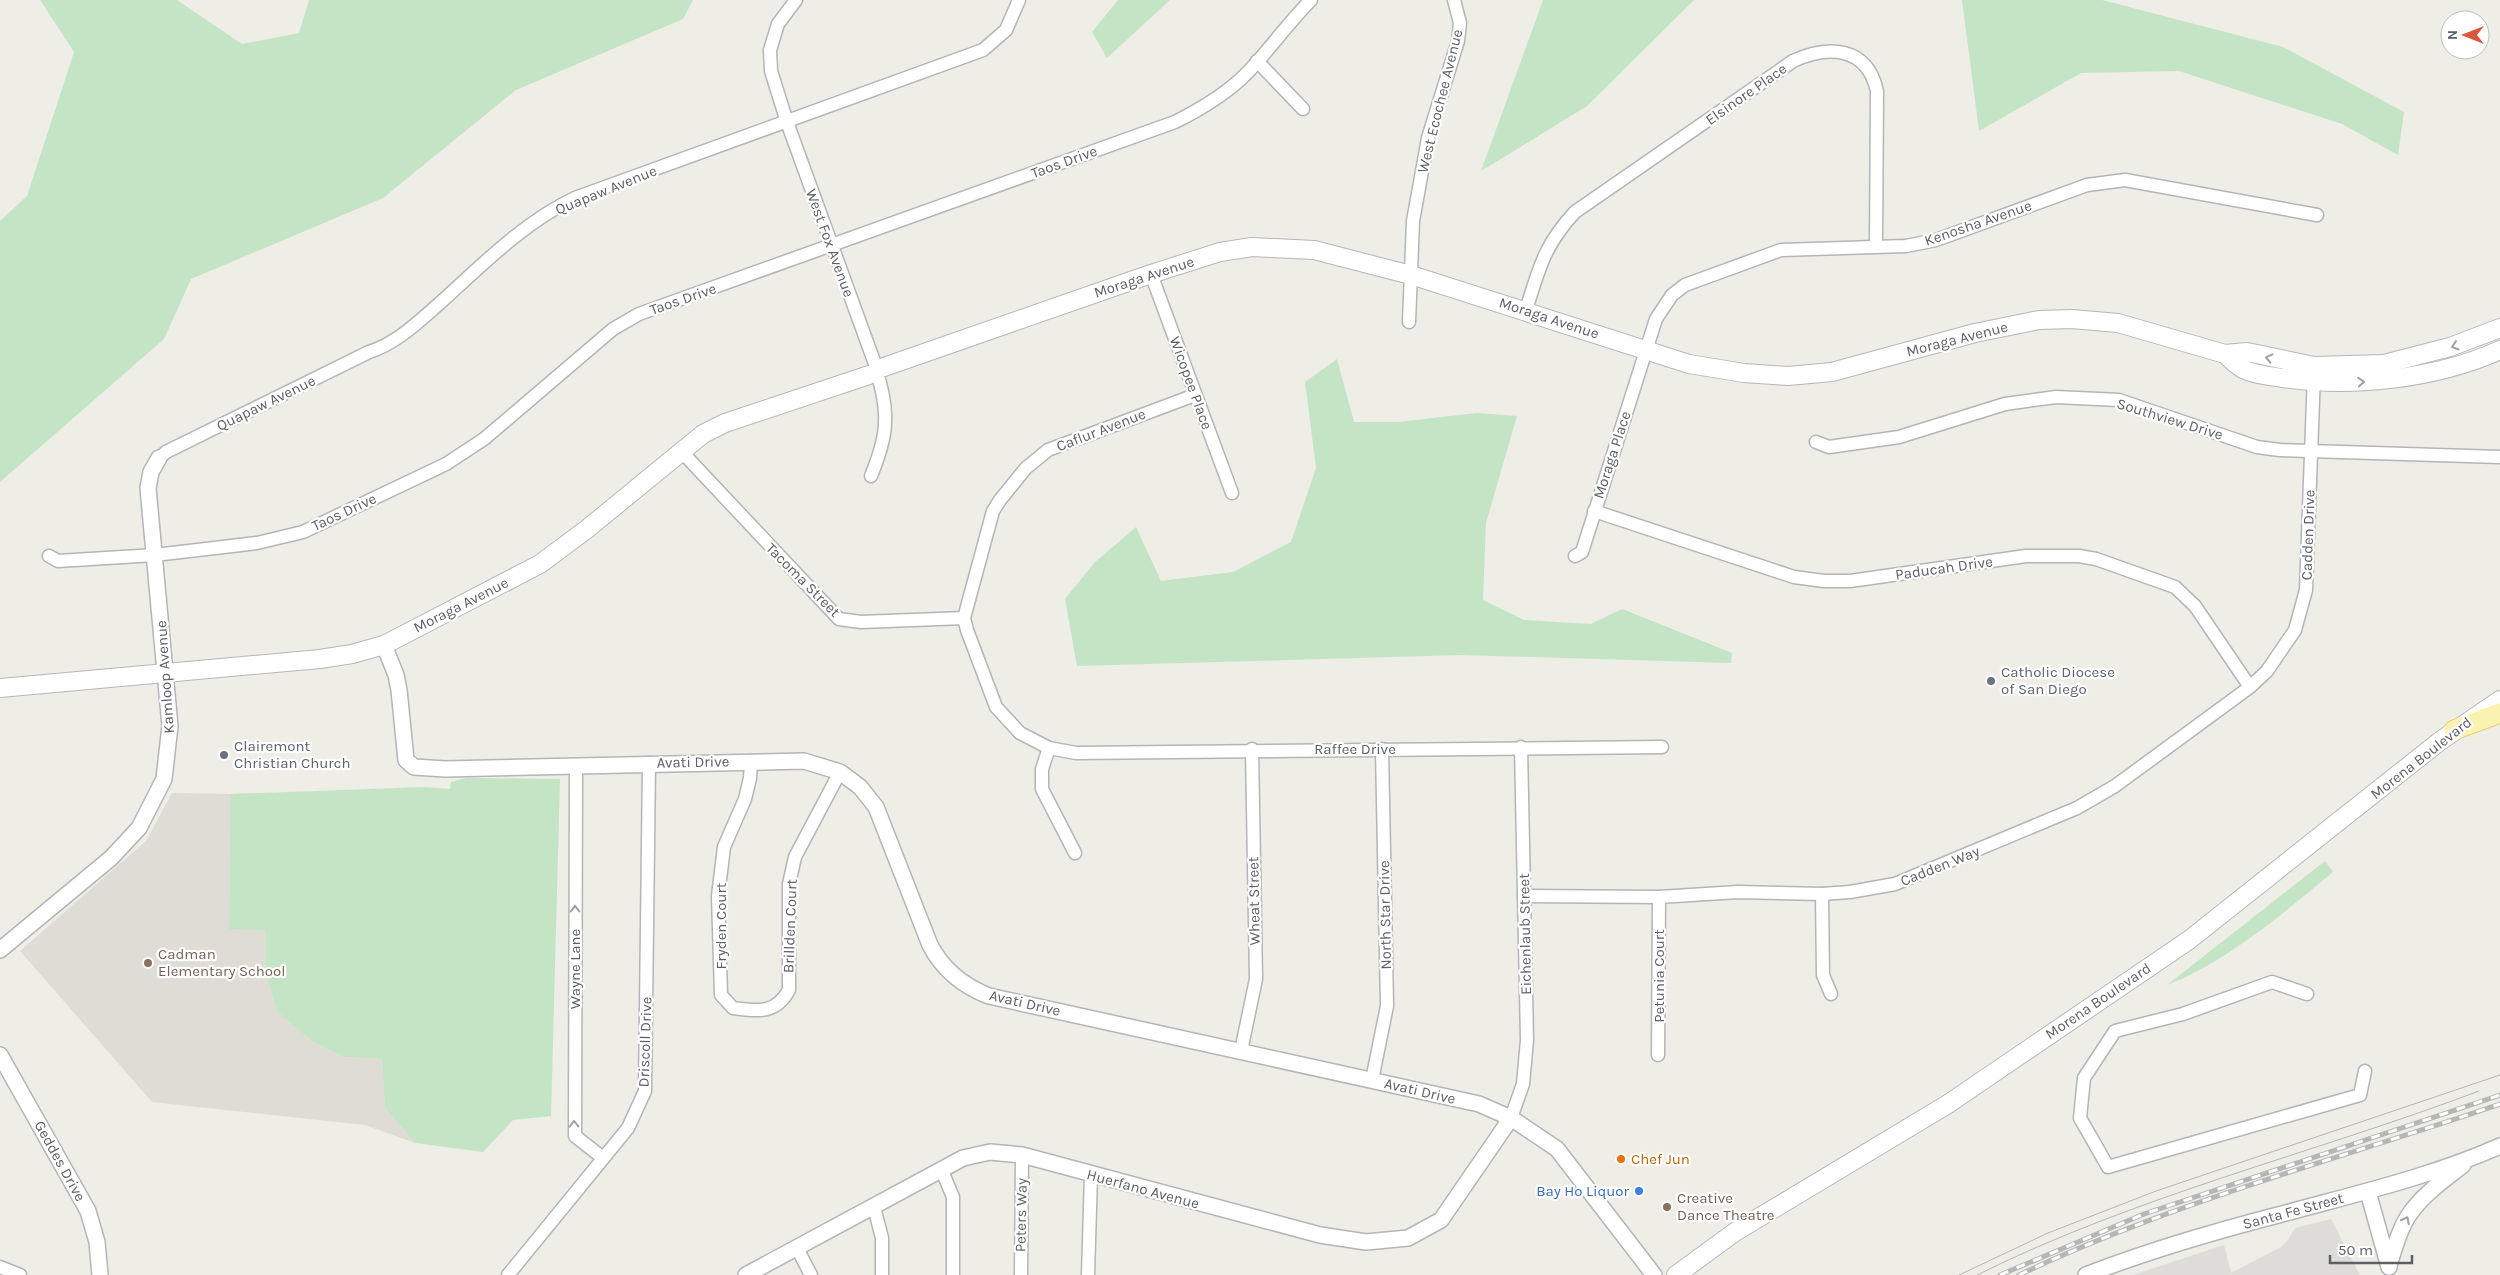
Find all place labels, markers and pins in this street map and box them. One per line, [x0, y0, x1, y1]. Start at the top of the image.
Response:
place label: Catholic Diocese of San Diego [2001, 663, 2115, 698]
marker: Catholic Diocese of San Diego [1985, 675, 1997, 687]
place label: Clairemont Christian Church [234, 737, 351, 772]
marker: Clairemont Christian Church [218, 749, 230, 761]
place label: Cadman Elementary School [158, 945, 285, 980]
marker: Cadman Elementary School [142, 957, 154, 969]
place label: Chef Jun [1631, 1150, 1690, 1168]
marker: Chef Jun [1615, 1153, 1627, 1165]
place label: Bay Ho Liquor [1536, 1182, 1630, 1200]
marker: Bay Ho Liquor [1633, 1185, 1645, 1197]
place label: Creative Dance Theatre [1677, 1189, 1775, 1224]
marker: Creative Dance Theatre [1661, 1201, 1673, 1213]

